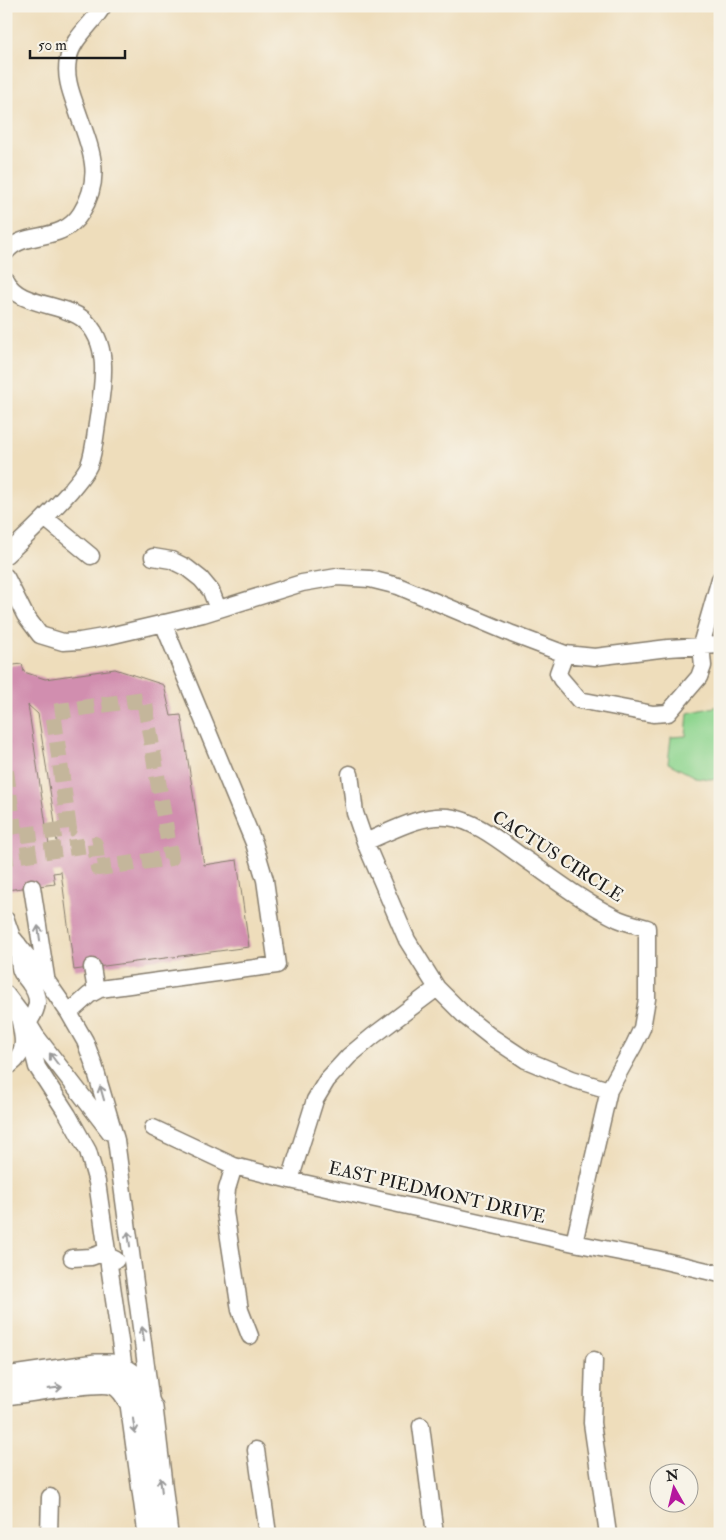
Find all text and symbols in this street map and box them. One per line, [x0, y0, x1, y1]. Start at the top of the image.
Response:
scale bar [30, 28, 125, 60]
text: 50 m [38, 36, 67, 55]
street label: CACTUS CIRCLE [488, 805, 628, 907]
one-way arrow [34, 926, 44, 942]
one-way arrow [49, 1053, 60, 1066]
one-way arrow [97, 1085, 107, 1101]
street label: EAST PIEDMONT DRIVE [326, 1156, 548, 1229]
one-way arrow [124, 1231, 134, 1247]
one-way arrow [138, 1326, 148, 1342]
one-way arrow [46, 1383, 62, 1393]
one-way arrow [129, 1417, 139, 1433]
north arrow [648, 1462, 698, 1512]
text: N [664, 1466, 680, 1485]
one-way arrow [156, 1478, 166, 1494]

